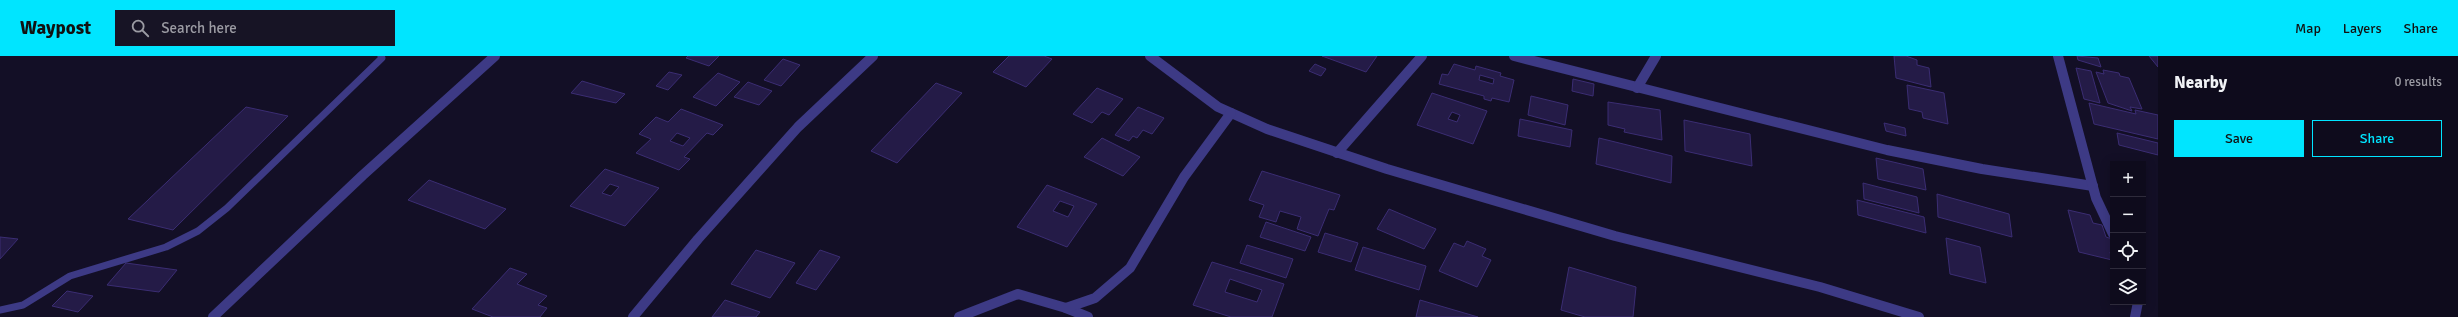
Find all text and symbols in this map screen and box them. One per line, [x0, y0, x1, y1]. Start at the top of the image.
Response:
search box [115, 10, 395, 46]
text: Waypost [20, 16, 91, 40]
icon: search [129, 17, 151, 39]
text: Search here [161, 19, 237, 37]
text: Map [2295, 20, 2321, 37]
text: Layers [2343, 20, 2382, 37]
text: Share [2404, 20, 2438, 37]
text: Nearby [2174, 72, 2227, 93]
text: 0 results [2394, 74, 2442, 90]
button: Save [2174, 120, 2304, 157]
button: Share [2312, 120, 2442, 157]
map controls [2110, 161, 2146, 305]
button: + [2110, 161, 2146, 197]
button: − [2110, 197, 2146, 233]
button: locate [2110, 233, 2146, 269]
button: layers [2110, 269, 2146, 305]

